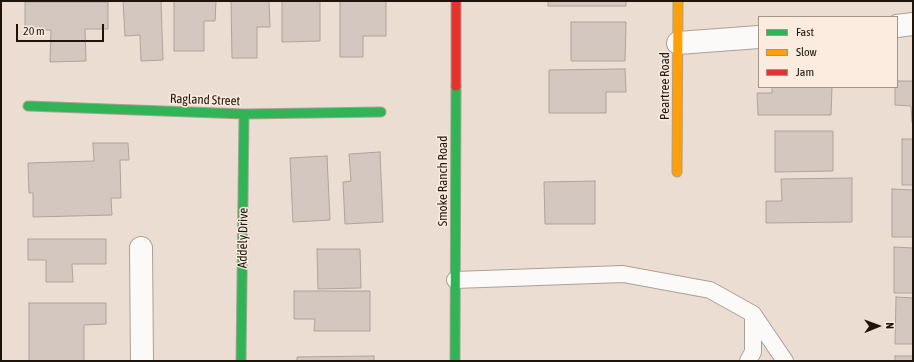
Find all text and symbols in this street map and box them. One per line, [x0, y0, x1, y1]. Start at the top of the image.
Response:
scale bar [18, 16, 106, 42]
legend [758, 16, 898, 88]
text: 20 m [23, 24, 45, 38]
text: Fast [796, 25, 814, 39]
text: Slow [796, 45, 817, 59]
street label: Peartree Road [657, 52, 673, 120]
text: Jam [796, 65, 814, 79]
street label: Ragland Street [170, 91, 240, 109]
street label: Smoke Ranch Road [435, 136, 451, 226]
street label: Addely Drive [235, 208, 251, 268]
north arrow [858, 306, 898, 346]
text: N [884, 322, 896, 329]

